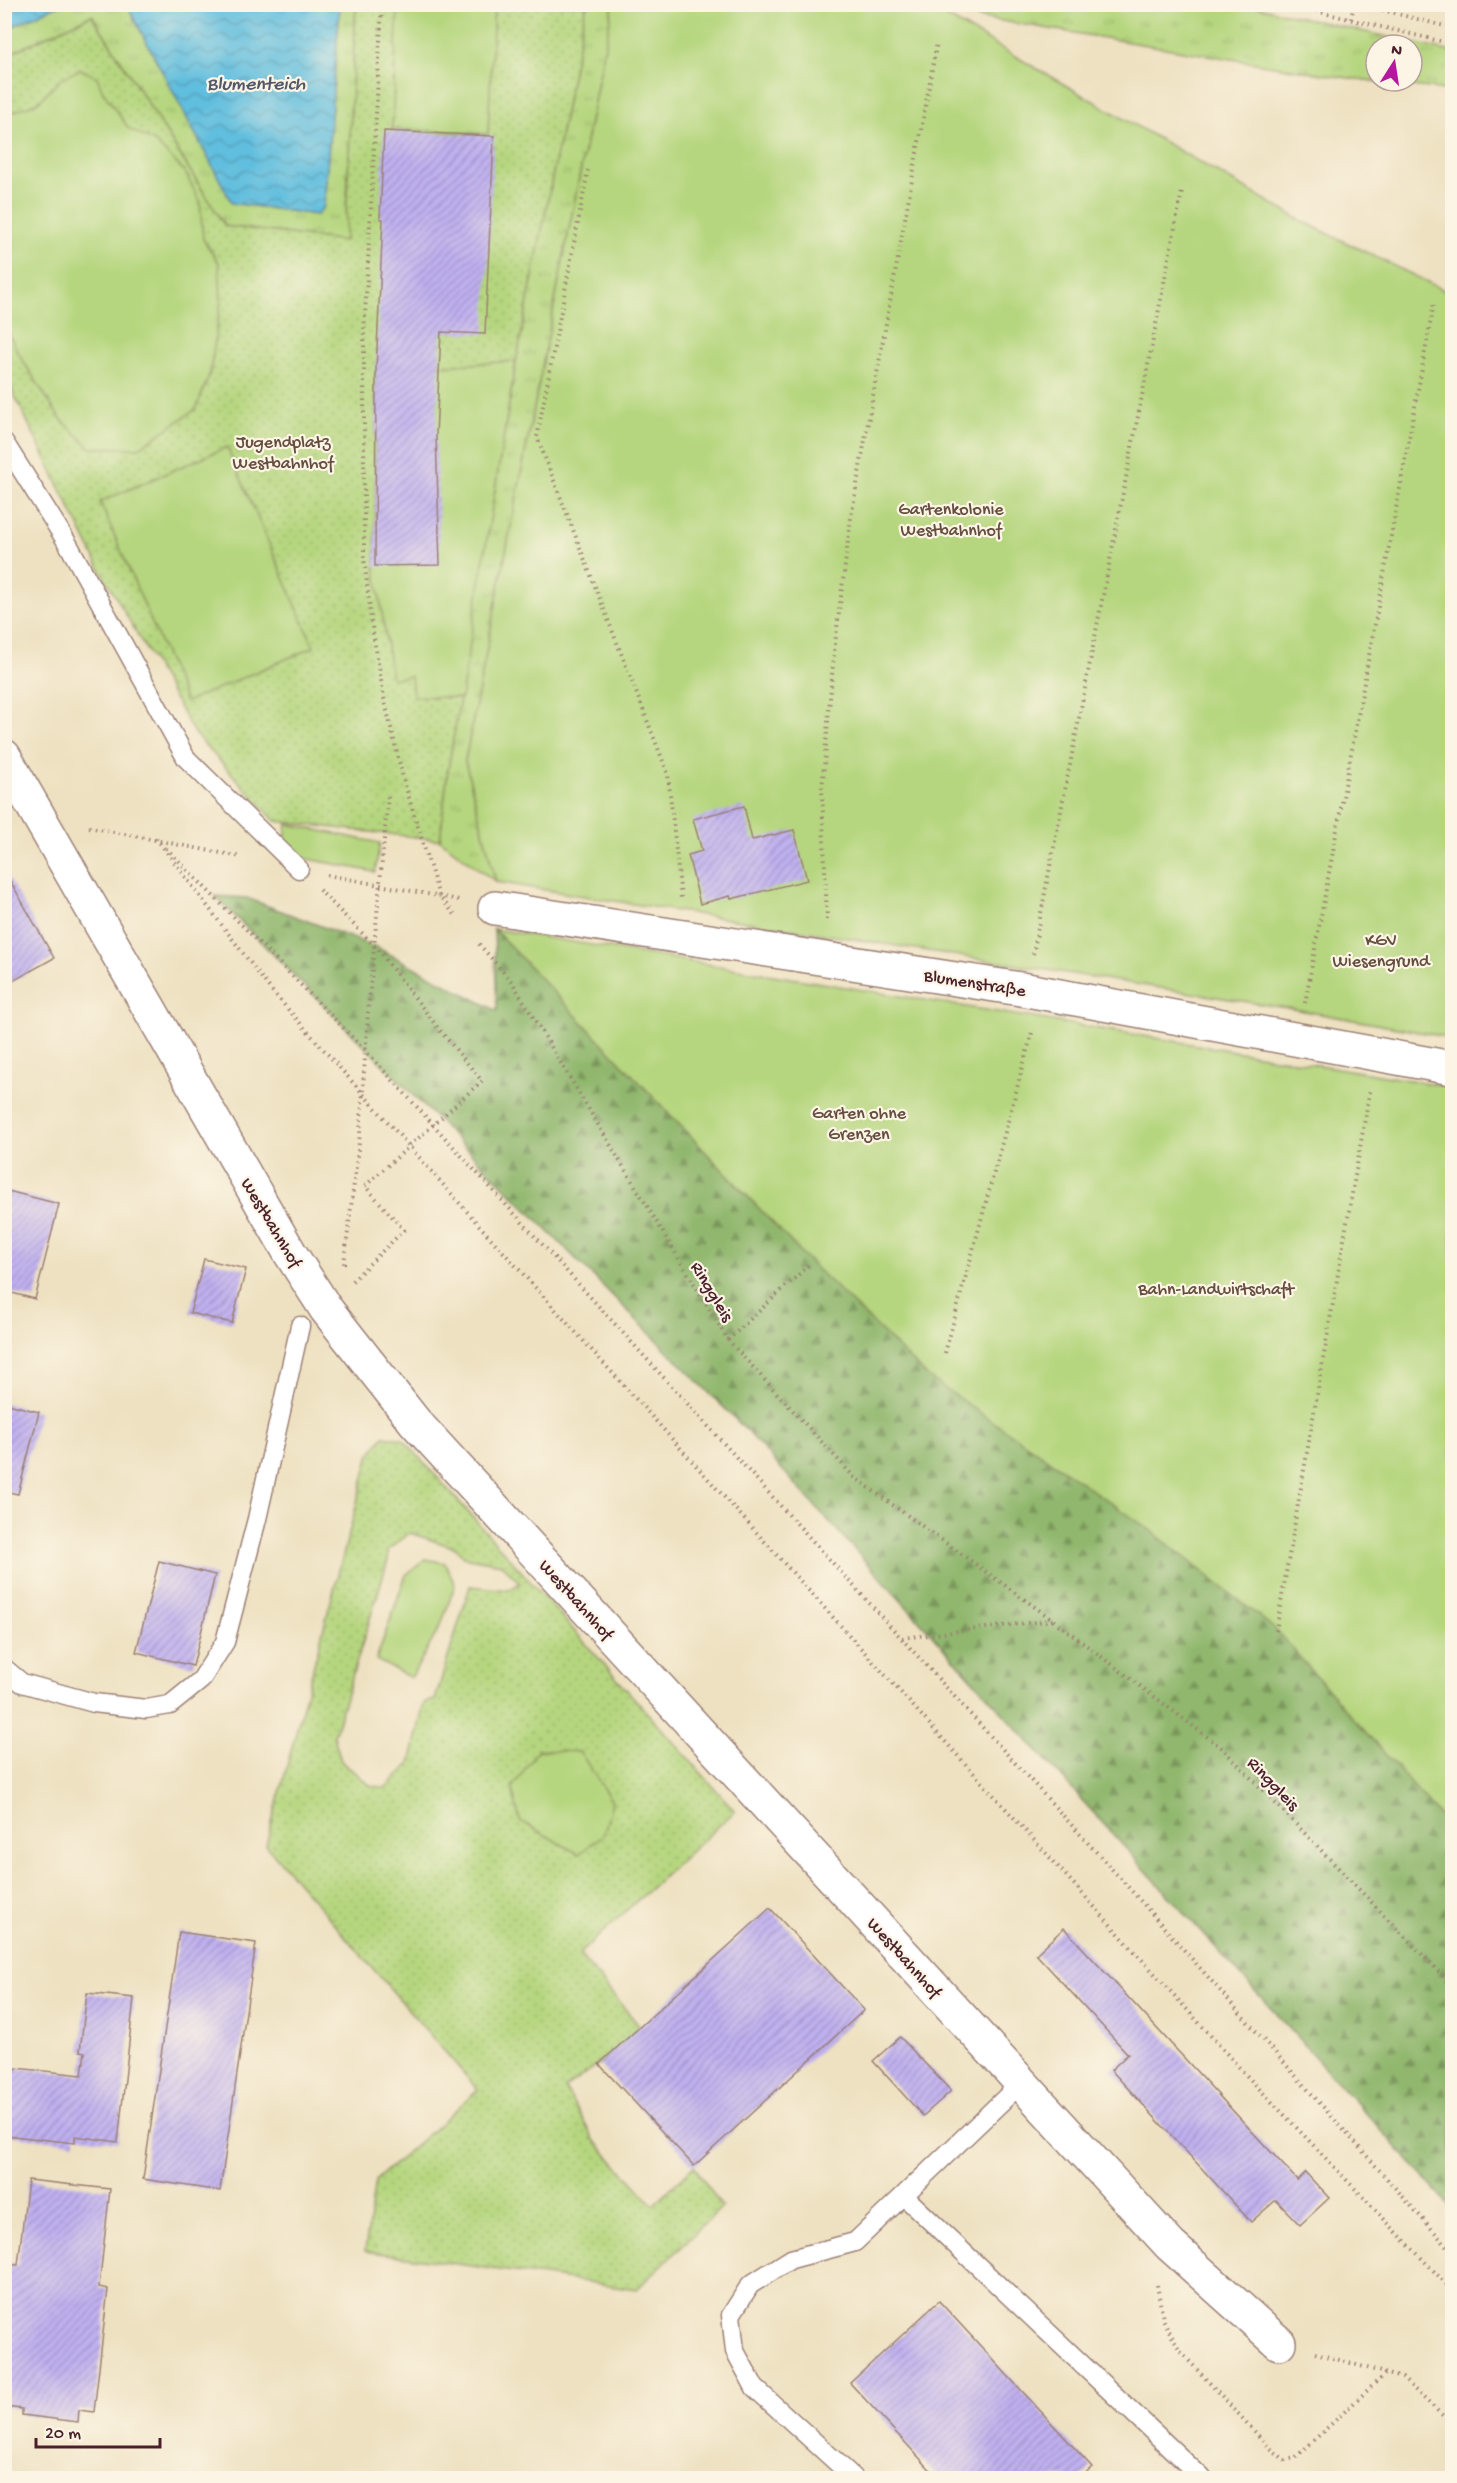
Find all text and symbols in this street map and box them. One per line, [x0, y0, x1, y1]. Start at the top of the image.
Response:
north arrow [1364, 33, 1424, 93]
text: N [1389, 41, 1404, 62]
water label: Blumenteich [207, 74, 305, 97]
park label: Jugendplatz Westbahnhof [233, 433, 335, 475]
park label: Gartenkolonie Westbahnhof [898, 500, 1004, 542]
park label: KGV Wiesengrund [1332, 931, 1431, 973]
street label: Blumenstraße [921, 966, 1028, 1003]
park label: Garten ohne Grenzen [812, 1104, 907, 1146]
street label: Westbahnhof [235, 1175, 306, 1273]
street label: Ringgleis [685, 1259, 738, 1327]
park label: Bahn-Landwirtschaft [1137, 1280, 1295, 1301]
street label: Westbahnhof [534, 1556, 618, 1646]
street label: Ringgleis [1242, 1754, 1304, 1817]
street label: Westbahnhof [862, 1914, 946, 2004]
scale bar [36, 2411, 160, 2449]
text: 20 m [45, 2424, 81, 2445]

